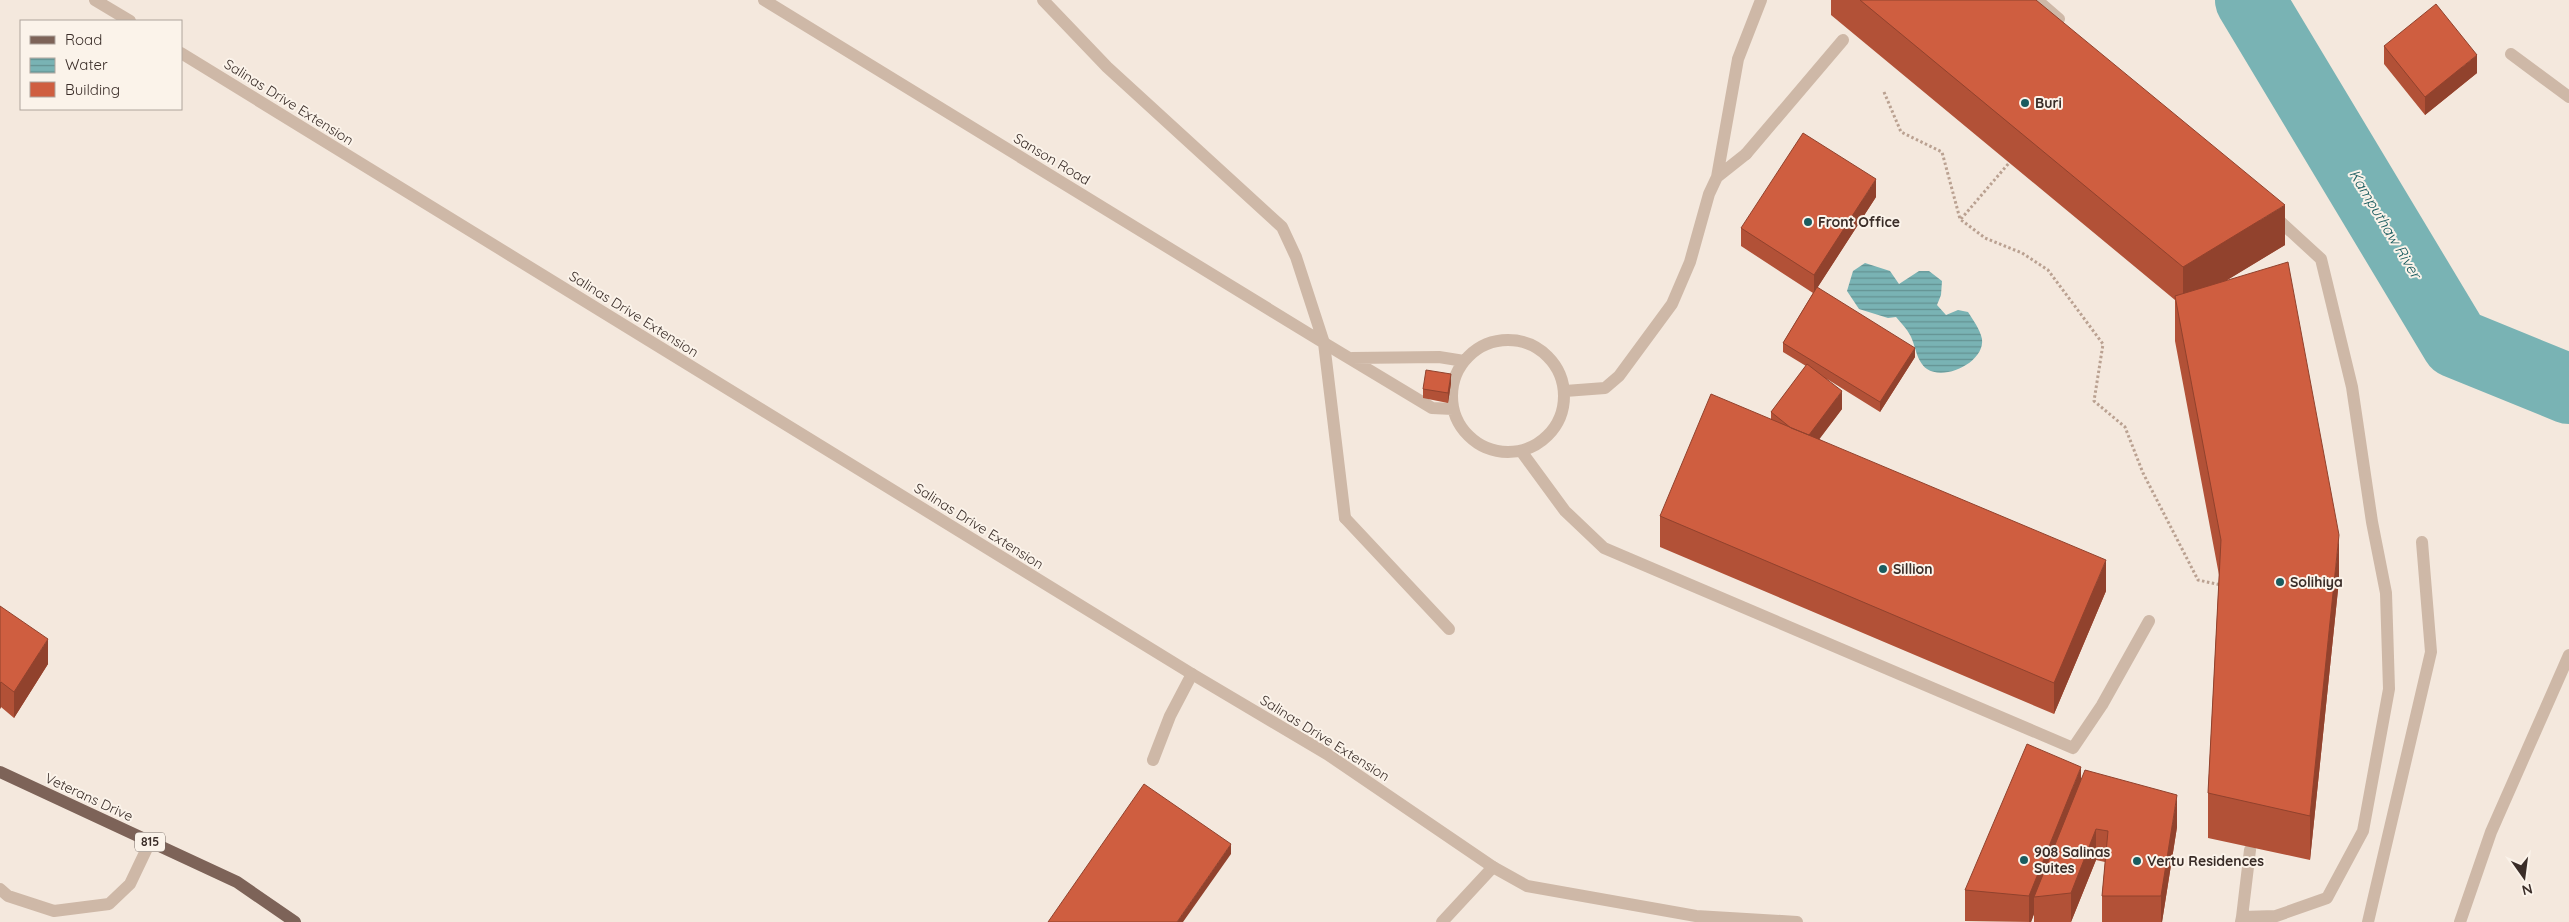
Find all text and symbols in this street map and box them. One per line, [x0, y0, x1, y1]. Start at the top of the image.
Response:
legend [20, 20, 182, 110]
text: Road [65, 30, 102, 49]
text: Water [65, 55, 108, 74]
street label: Salinas Drive Extension [221, 55, 357, 149]
text: Building [65, 80, 120, 99]
place label: Buri [2035, 94, 2062, 112]
marker: Buri [2019, 97, 2031, 109]
street label: Sanson Road [1010, 129, 1094, 189]
water label: Kamputhaw River [2345, 166, 2427, 284]
place label: Front Office [1818, 213, 1900, 231]
marker: Front Office [1802, 216, 1814, 228]
street label: Salinas Drive Extension [566, 267, 702, 361]
street label: Salinas Drive Extension [911, 479, 1047, 573]
place label: Sillion [1893, 560, 1933, 578]
marker: Sillion [1877, 563, 1889, 575]
place label: Solihiya [2290, 573, 2343, 591]
marker: Solihiya [2274, 576, 2286, 588]
street label: Salinas Drive Extension [1257, 691, 1393, 785]
street label: Veterans Drive [42, 769, 136, 825]
road number: 815 [135, 832, 165, 852]
place label: 908 Salinas Suites [2034, 843, 2111, 877]
place label: Vertu Residences [2147, 852, 2264, 870]
north arrow [2499, 852, 2549, 902]
marker: 908 Salinas Suites [2018, 854, 2030, 866]
marker: Vertu Residences [2131, 855, 2143, 867]
text: N [2520, 880, 2534, 900]

